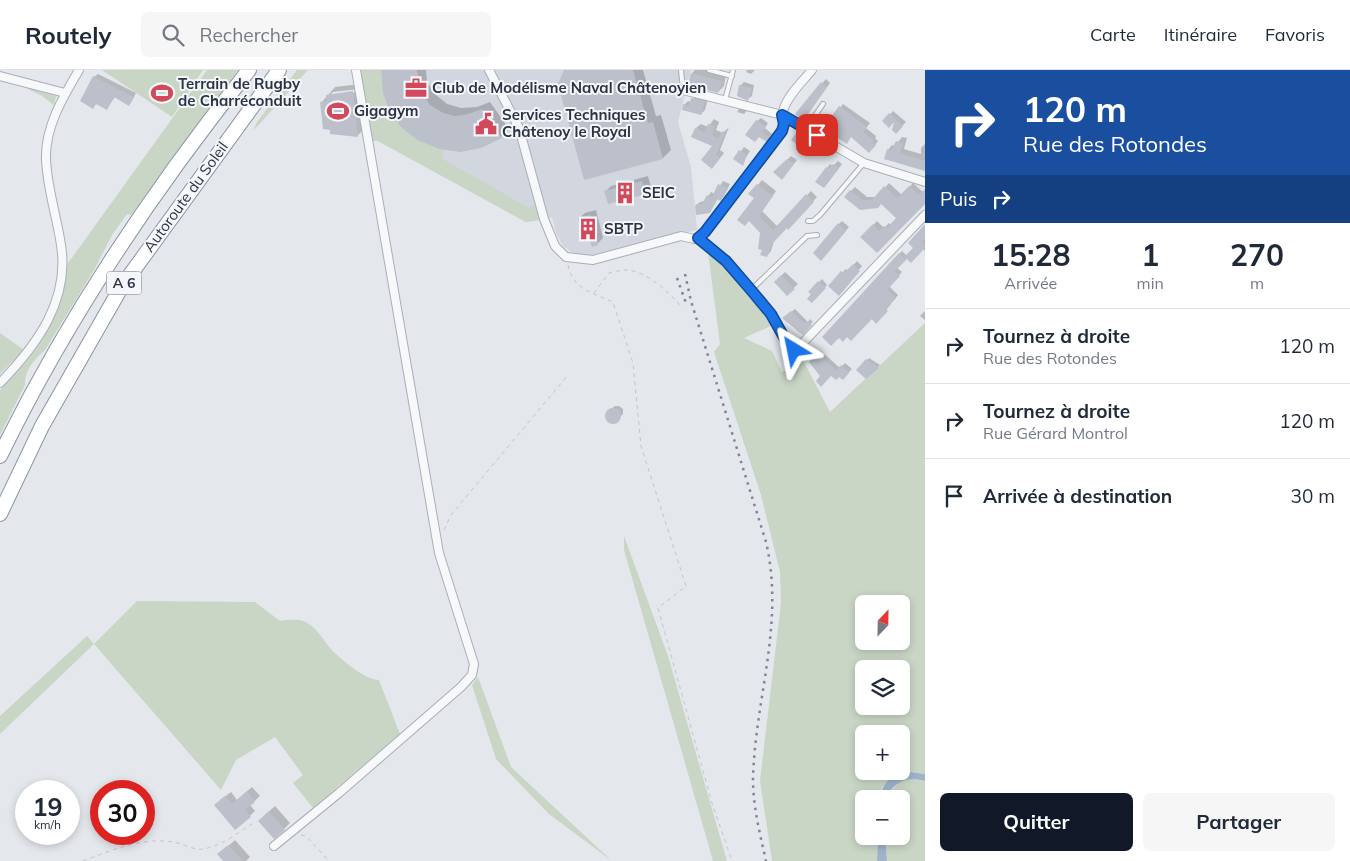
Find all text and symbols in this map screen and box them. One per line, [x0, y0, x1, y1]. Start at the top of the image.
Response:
search box [141, 12, 491, 57]
text: Routely [25, 20, 111, 50]
icon: search [159, 21, 187, 49]
text: Rechercher [199, 23, 298, 47]
text: Carte [1090, 23, 1136, 46]
text: Itinéraire [1164, 23, 1237, 46]
text: Favoris [1265, 23, 1325, 46]
place label: Terrain de Rugby de Charréconduit [178, 74, 302, 110]
office icon: Club de Modélisme Naval Châtenoyien [403, 75, 429, 101]
place label: Club de Modélisme Naval Châtenoyien [432, 78, 706, 97]
sports icon: Terrain de Rugby de Charréconduit [149, 80, 175, 106]
text: 120 m [1023, 87, 1127, 131]
icon: right [940, 90, 1005, 155]
sports icon: Gigagym [325, 98, 351, 124]
place label: Gigagym [354, 101, 419, 120]
place label: Services Techniques Châtenoy le Royal [502, 105, 645, 141]
public building icon: Services Techniques Châtenoy le Royal [473, 111, 499, 137]
pin [796, 114, 838, 156]
icon: arrive [803, 121, 831, 149]
text: Rue des Rotondes [1023, 130, 1207, 158]
street label: Autoroute du Soleil [139, 138, 232, 256]
building icon: SEIC [612, 180, 638, 206]
place label: SEIC [642, 183, 675, 202]
icon: right [987, 185, 1015, 213]
text: Puis [940, 187, 977, 211]
building icon: SBTP [575, 216, 601, 242]
place label: SBTP [604, 219, 643, 238]
text: 15:28 [991, 236, 1071, 274]
text: 1 [1141, 236, 1159, 274]
text: 270 [1230, 236, 1284, 274]
road number: A 6 [106, 272, 142, 294]
text: Arrivée [1004, 273, 1057, 293]
text: min [1137, 273, 1164, 293]
text: m [1250, 273, 1264, 293]
position arrow [767, 323, 819, 375]
text: Tournez à droite [983, 324, 1130, 348]
icon: right [940, 332, 968, 360]
text: 120 m [1279, 334, 1335, 358]
text: Rue des Rotondes [983, 348, 1117, 368]
text: Tournez à droite [983, 399, 1130, 423]
icon: right [940, 407, 968, 435]
text: 120 m [1279, 409, 1335, 433]
text: Rue Gérard Montrol [983, 423, 1128, 443]
icon: arrive [940, 482, 968, 510]
text: Arrivée à destination [983, 484, 1172, 508]
text: 30 m [1291, 484, 1335, 508]
north arrow [855, 595, 910, 650]
map controls [855, 595, 910, 845]
button: layers [855, 660, 910, 715]
button: + [855, 725, 910, 780]
speed limit sign: 30 [90, 780, 155, 845]
button: − [855, 790, 910, 845]
text: 19 [32, 791, 63, 822]
button: Quitter [940, 793, 1133, 851]
button: Partager [1143, 793, 1335, 851]
text: km/h [34, 817, 61, 832]

